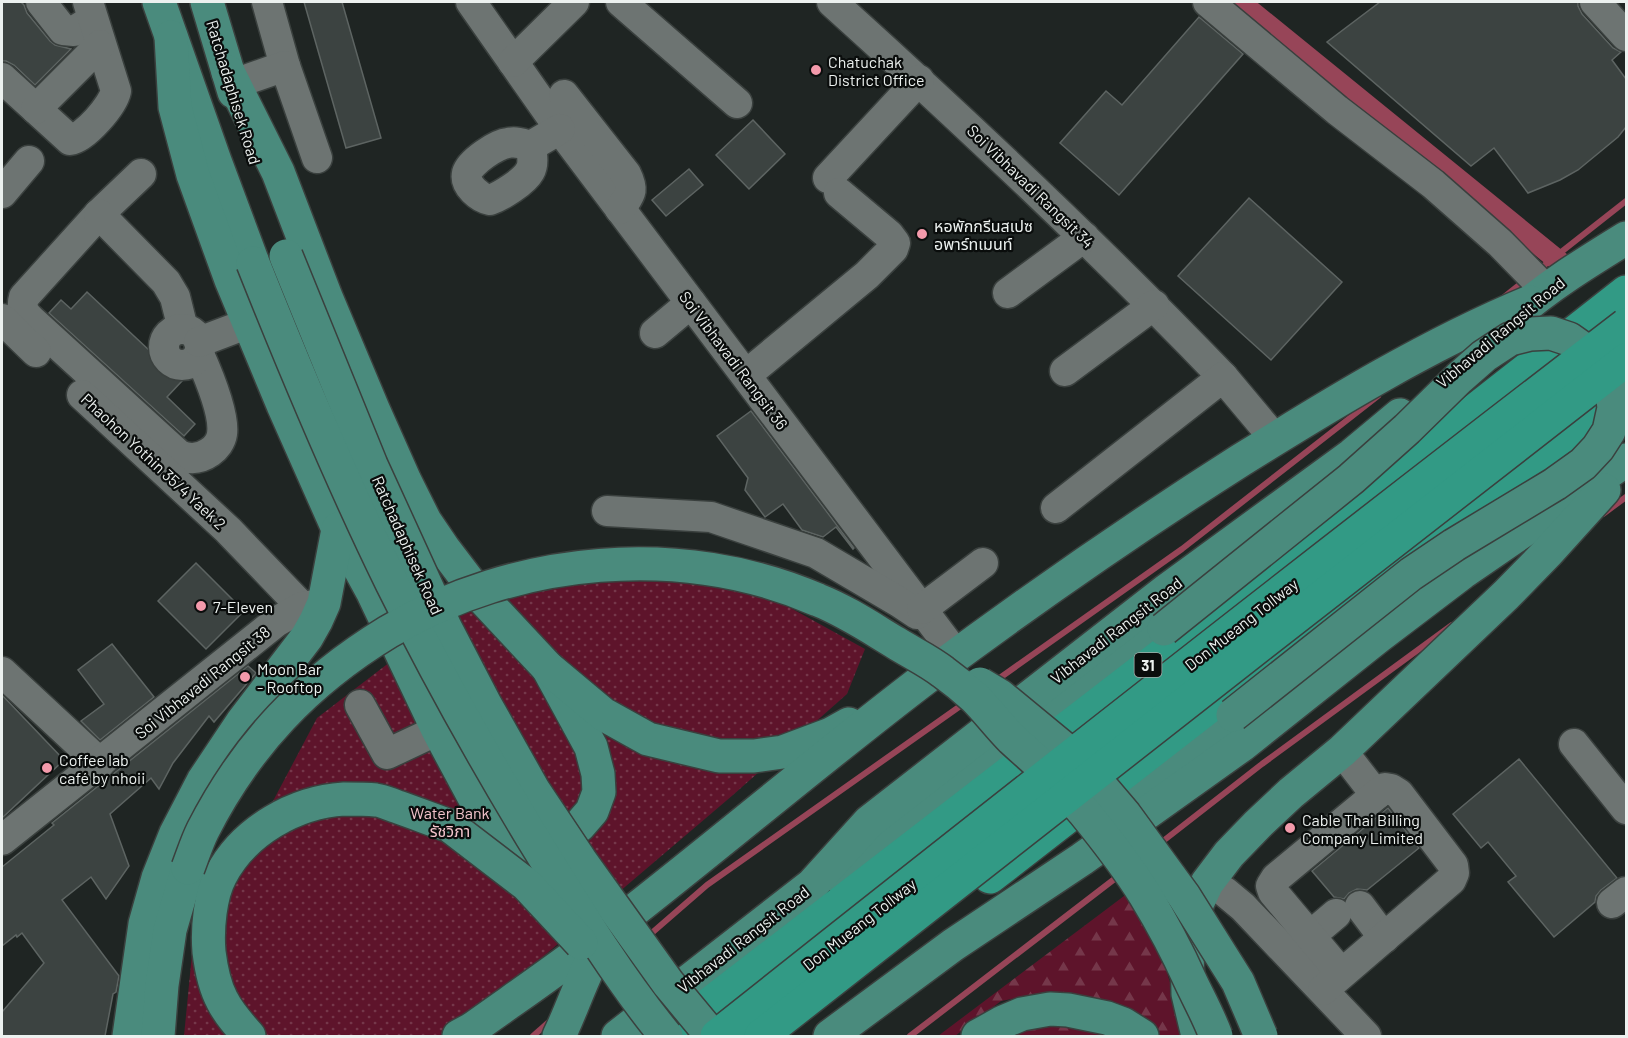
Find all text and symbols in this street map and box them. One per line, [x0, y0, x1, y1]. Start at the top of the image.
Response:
street label: Ratchadaphisek Road [203, 18, 265, 166]
place label: Chatuchak District Office [828, 52, 925, 89]
marker: Chatuchak District Office [809, 63, 823, 77]
street label: Soi Vibhavadi Rangsit 34 [964, 121, 1098, 251]
place label: หอพักกรีนสเปซ อพาร์ทเมนท์ [934, 216, 1033, 253]
marker: หอพักกรีนสเปซ อพาร์ทเมนท์ [915, 227, 929, 241]
street label: Vibhavadi Rangsit Road [1432, 273, 1568, 391]
street label: Soi Vibhavadi Rangsit 36 [676, 287, 792, 433]
street label: Phaohon Yothin 35/4 Yaek 2 [78, 389, 230, 533]
street label: Ratchadaphisek Road [369, 473, 447, 617]
street label: Vibhavadi Rangsit Road [1046, 573, 1186, 687]
street label: Don Mueang Tollway [1181, 574, 1302, 674]
place label: 7-Eleven [213, 597, 273, 616]
marker: 7-Eleven [194, 599, 208, 613]
street label: Soi Vibhavadi Rangsit 38 [131, 622, 273, 742]
road number: 31 [1134, 653, 1162, 677]
place label: Moon Bar - Rooftop [257, 659, 322, 696]
marker: Moon Bar - Rooftop [238, 670, 252, 684]
place label: Coffee lab café by nhoii [59, 750, 145, 787]
marker: Coffee lab café by nhoii [40, 761, 54, 775]
park label: Water Bank รัชวิภา [410, 803, 490, 840]
place label: Cable Thai Billing Company Limited [1302, 810, 1423, 847]
marker: Cable Thai Billing Company Limited [1283, 821, 1297, 835]
street label: Don Mueang Tollway [799, 874, 920, 974]
street label: Vibhavadi Rangsit Road [673, 882, 813, 996]

